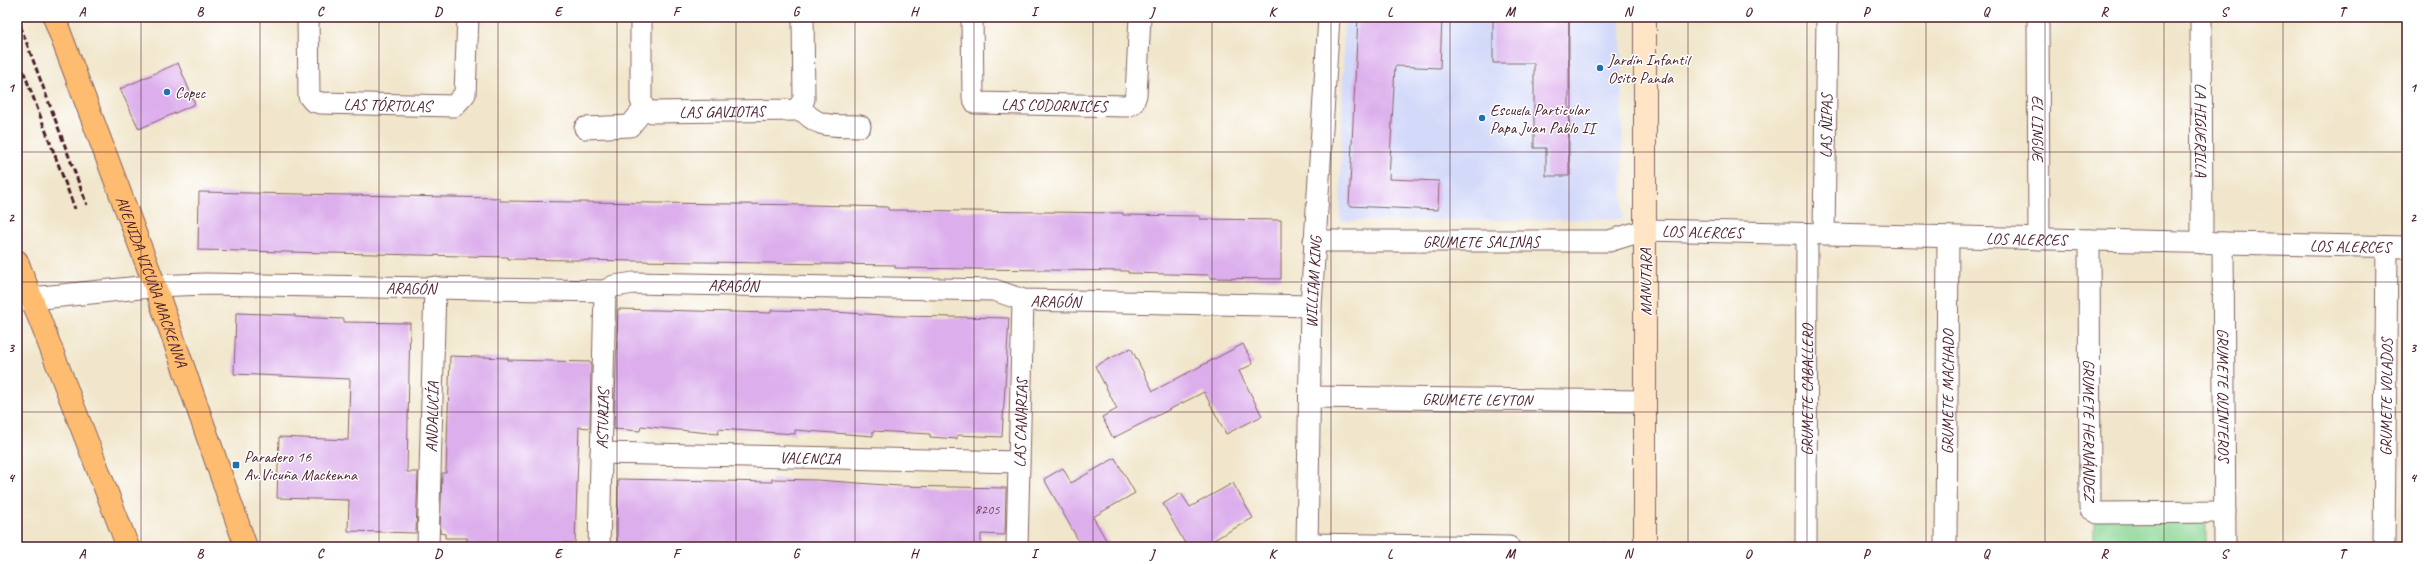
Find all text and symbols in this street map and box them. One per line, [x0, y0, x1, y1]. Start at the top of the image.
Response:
text: A [79, 4, 87, 20]
text: B [197, 4, 205, 20]
text: C [317, 4, 325, 20]
text: D [434, 4, 443, 20]
text: E [555, 4, 564, 20]
text: F [673, 4, 682, 20]
text: G [793, 4, 801, 20]
text: H [910, 4, 920, 20]
text: I [1031, 4, 1040, 20]
text: J [1149, 4, 1156, 20]
text: K [1269, 4, 1279, 20]
text: L [1387, 4, 1394, 20]
text: M [1505, 4, 1516, 20]
text: N [1624, 4, 1635, 20]
text: O [1745, 4, 1754, 20]
text: P [1863, 4, 1872, 20]
text: Q [1983, 4, 1991, 20]
text: R [2100, 4, 2109, 20]
text: S [2221, 4, 2231, 20]
text: T [2339, 4, 2348, 20]
place label: Jardín Infantil Osito Panda [1607, 50, 1693, 88]
marker: Jardín Infantil Osito Panda [1595, 63, 1605, 73]
text: 1 [8, 80, 16, 96]
text: 1 [2410, 80, 2418, 96]
place label: Copec [175, 83, 206, 103]
street label: LA HIGUERILLA [2190, 83, 2211, 178]
marker: Copec [162, 87, 172, 97]
street label: LAS ÑIPAS [1816, 92, 1837, 158]
street label: LAS TÓRTOLAS [343, 95, 434, 117]
street label: LAS CODORNICES [1001, 95, 1109, 117]
street label: EL LINGUE [2027, 95, 2048, 163]
place label: Escuela Particular Papa Juan Pablo II [1490, 100, 1598, 138]
street label: LAS GAVIOTAS [679, 101, 767, 123]
marker: Escuela Particular Papa Juan Pablo II [1477, 113, 1487, 123]
street label: AVENIDA VICUÑA MACKENNA [111, 193, 192, 371]
text: 2 [8, 210, 15, 226]
text: 2 [2410, 210, 2417, 226]
street label: LOS ALERCES [1662, 221, 1745, 243]
street label: LOS ALERCES [1986, 229, 2069, 250]
street label: GRUMETE SALINAS [1423, 232, 1542, 252]
street label: WILLIAM KING [1302, 233, 1326, 328]
street label: LOS ALERCES [2310, 236, 2393, 258]
street label: MANUTARA [1636, 247, 1656, 316]
street label: ARAGÓN [708, 275, 761, 296]
street label: ARAGÓN [386, 278, 438, 299]
street label: ARAGÓN [1030, 291, 1083, 312]
street label: GRUMETE CABALLERO [1797, 322, 1818, 456]
street label: GRUMETE MACHADO [1938, 328, 1958, 454]
street label: GRUMETE QUINTEROS [2213, 328, 2233, 464]
street label: GRUMETE VOLADOS [2376, 336, 2397, 456]
text: 3 [8, 340, 15, 356]
text: 3 [2410, 340, 2417, 356]
street label: GRUMETE HERNÁNDEZ [2078, 359, 2099, 504]
street label: LAS CANARIAS [1010, 376, 1032, 468]
street label: ANDALUCÍA [422, 381, 443, 453]
street label: ASTURIAS [592, 386, 614, 449]
street label: GRUMETE LEYTON [1422, 389, 1535, 411]
place label: Paradero 16 Av.Vicuña Mackenna [244, 447, 358, 485]
street label: VALENCIA [779, 448, 841, 469]
marker: Paradero 16 Av.Vicuña Mackenna [231, 460, 241, 470]
text: 4 [8, 470, 16, 486]
text: 4 [2410, 470, 2418, 486]
house number: 8205 [974, 501, 1000, 518]
text: A [79, 546, 87, 562]
text: B [197, 546, 205, 562]
text: C [317, 546, 325, 562]
text: D [434, 546, 443, 562]
text: E [555, 546, 564, 562]
text: F [673, 546, 682, 562]
text: G [793, 546, 801, 562]
text: H [910, 546, 920, 562]
text: I [1031, 546, 1040, 562]
text: J [1149, 546, 1156, 562]
text: K [1269, 546, 1279, 562]
text: L [1387, 546, 1394, 562]
text: M [1505, 546, 1516, 562]
text: N [1624, 546, 1635, 562]
text: O [1745, 546, 1754, 562]
text: P [1863, 546, 1872, 562]
text: Q [1983, 546, 1991, 562]
text: R [2100, 546, 2109, 562]
text: S [2221, 546, 2231, 562]
text: T [2339, 546, 2348, 562]

